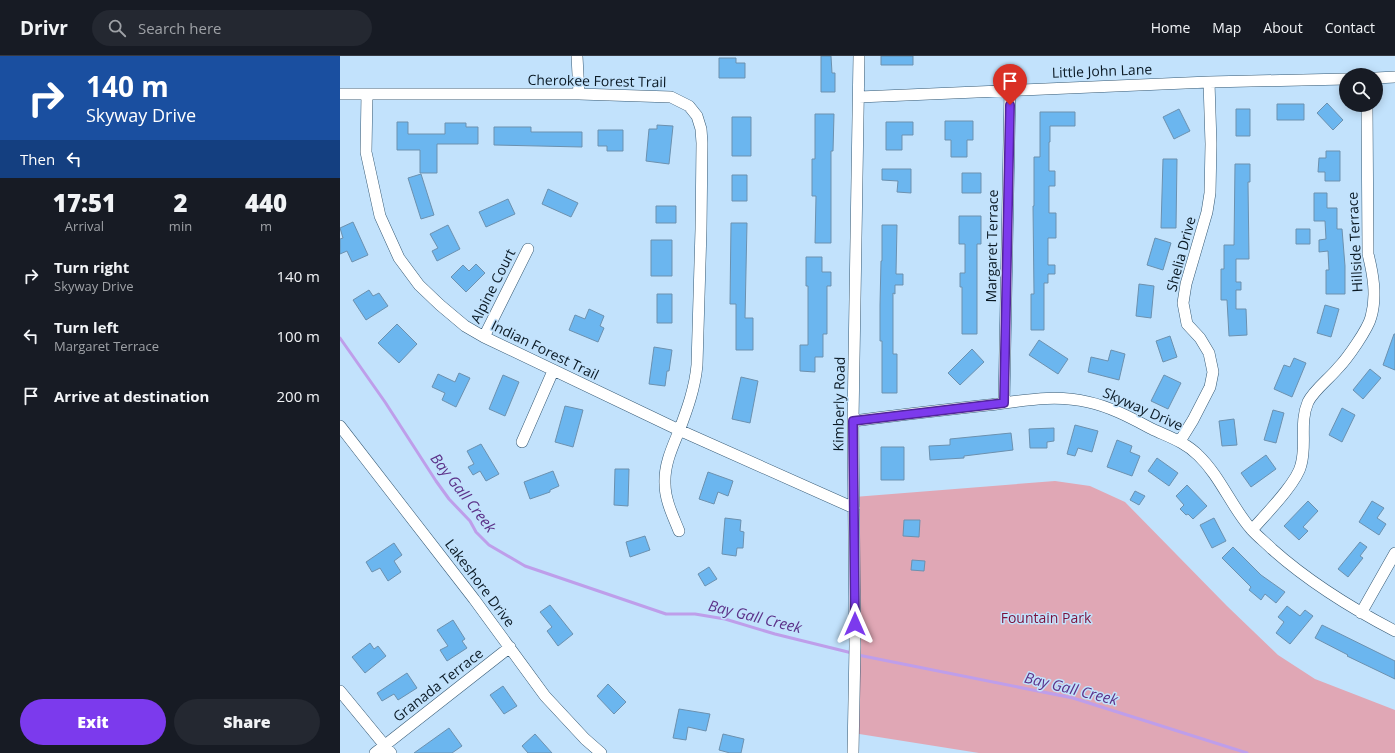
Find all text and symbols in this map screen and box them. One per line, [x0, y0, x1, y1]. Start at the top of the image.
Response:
search box [92, 10, 372, 46]
text: Drivr [20, 15, 68, 41]
icon: search [106, 17, 128, 39]
text: Search here [138, 18, 222, 38]
text: Home [1151, 18, 1190, 37]
text: Map [1212, 18, 1241, 37]
text: About [1263, 18, 1303, 37]
text: Contact [1325, 18, 1375, 37]
street label: Little John Lane [1051, 59, 1153, 82]
pin [993, 64, 1027, 105]
text: 140 m [86, 67, 169, 105]
map controls [1339, 68, 1383, 112]
button: search [1339, 68, 1383, 112]
street label: Cherokee Forest Trail [527, 70, 667, 91]
icon: arrive [999, 70, 1021, 92]
icon: right [20, 72, 72, 124]
text: Skyway Drive [86, 103, 196, 127]
icon: left [63, 148, 85, 170]
text: Then [20, 149, 55, 169]
text: 17:51 [53, 186, 116, 219]
text: 2 [173, 186, 188, 219]
text: 440 [245, 186, 287, 219]
street label: Margaret Terrace [981, 189, 1002, 303]
street label: Hillside Terrace [1342, 191, 1367, 293]
street label: Shelia Drive [1161, 214, 1200, 293]
text: Arrival [65, 217, 104, 235]
text: min [169, 217, 192, 235]
text: m [260, 217, 272, 235]
street label: Alpine Court [466, 245, 519, 326]
text: Turn right [54, 257, 129, 277]
icon: right [20, 265, 42, 287]
text: 140 m [276, 266, 320, 286]
text: Skyway Drive [54, 277, 133, 295]
street label: Indian Forest Trail [488, 315, 602, 384]
text: Turn left [54, 317, 119, 337]
icon: left [20, 325, 42, 347]
text: 100 m [276, 326, 320, 346]
text: Margaret Terrace [54, 337, 159, 355]
street label: Kimberly Road [828, 356, 849, 452]
street label: Skyway Drive [1100, 382, 1186, 435]
icon: arrive [20, 385, 42, 407]
text: Arrive at destination [54, 386, 209, 406]
text: 200 m [276, 386, 320, 406]
water label: Bay Gall Creek [427, 449, 501, 537]
street label: Lakeshore Drive [441, 535, 520, 631]
water label: Bay Gall Creek [707, 595, 805, 637]
position arrow [834, 603, 876, 645]
park label: Fountain Park [1001, 608, 1092, 627]
street label: Granada Terrace [389, 643, 487, 726]
water label: Bay Gall Creek [1023, 667, 1121, 709]
button: Exit [20, 699, 166, 745]
button: Share [174, 699, 320, 745]

